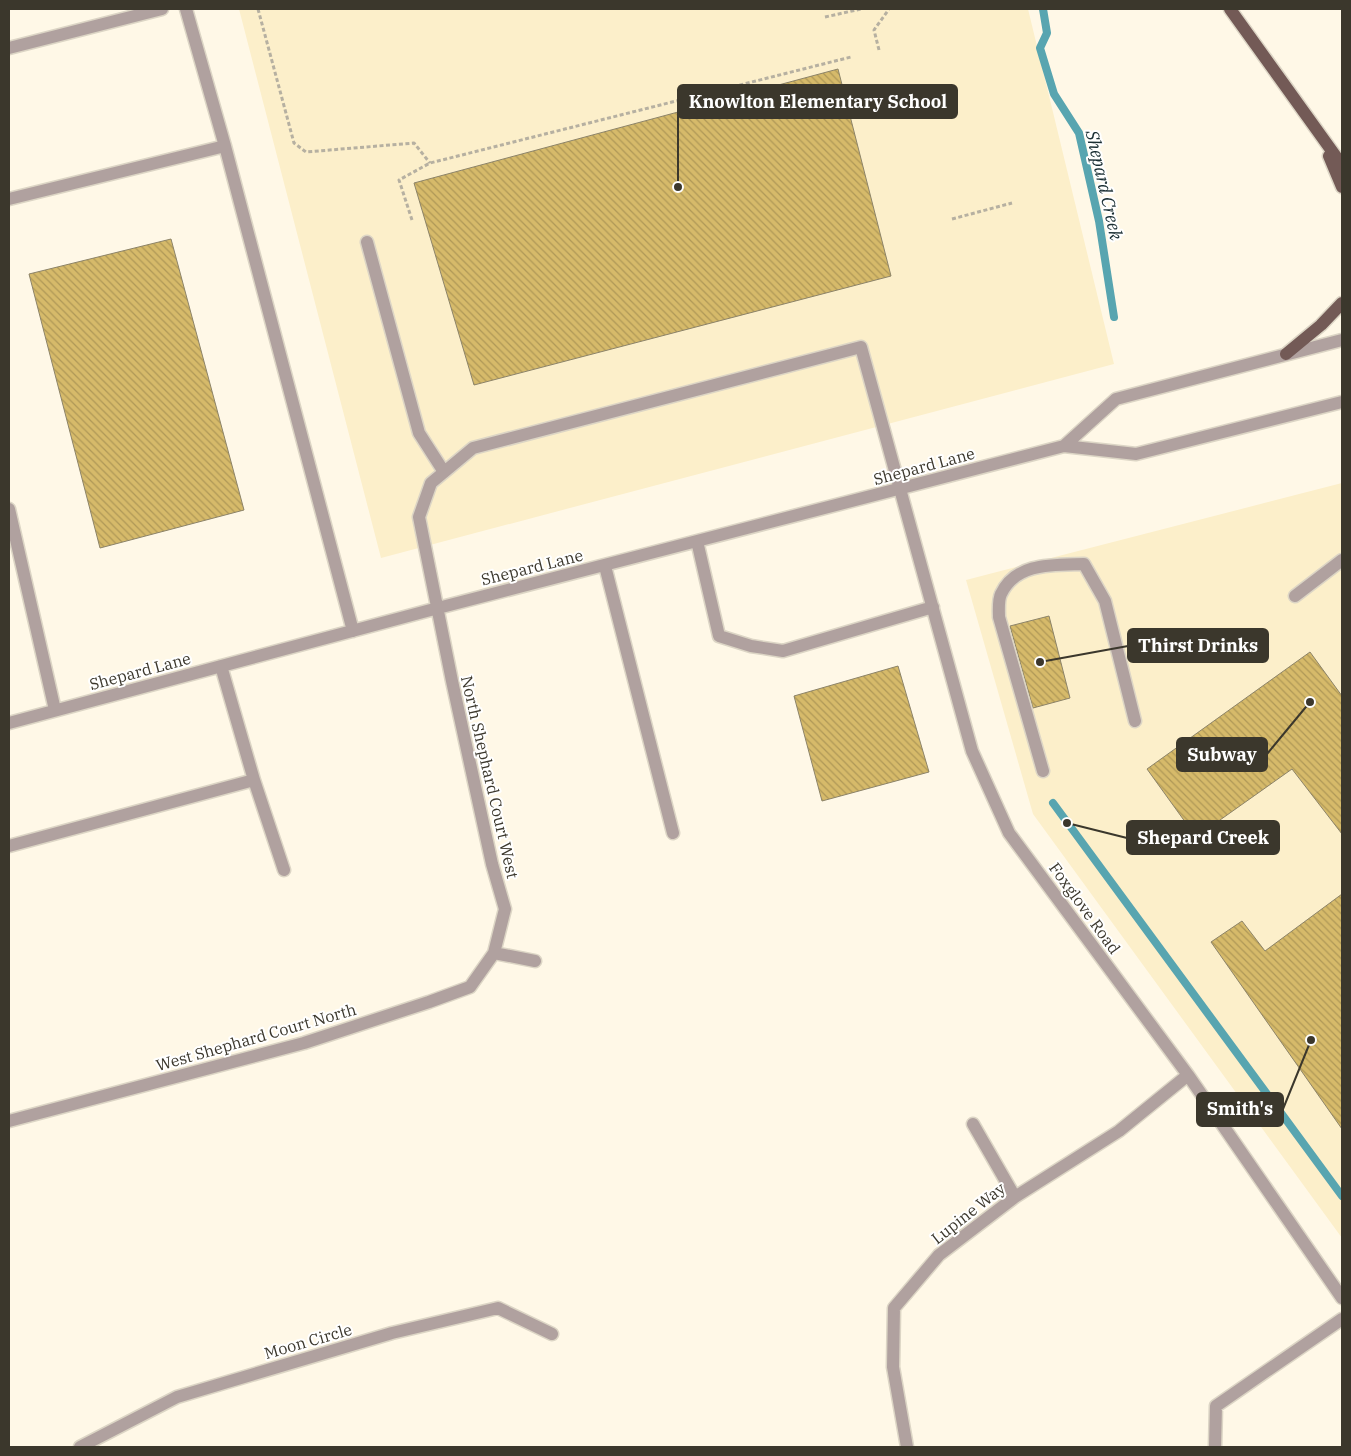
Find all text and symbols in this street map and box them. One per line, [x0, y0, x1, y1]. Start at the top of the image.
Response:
callout: Knowlton Elementary School [678, 85, 957, 118]
text: Knowlton Elementary School [689, 90, 947, 113]
water label: Shepard Creek [1080, 127, 1128, 243]
street label: Shepard Lane [871, 443, 977, 489]
street label: Shepard Lane [479, 545, 585, 589]
callout: Thirst Drinks [1128, 629, 1268, 662]
text: Thirst Drinks [1138, 634, 1258, 657]
street label: Shepard Lane [87, 648, 193, 694]
street label: North Shephard Court West [457, 674, 523, 881]
callout: Subway [1177, 738, 1267, 771]
text: Subway [1187, 743, 1258, 766]
callout: Shepard Creek [1127, 821, 1279, 854]
text: Shepard Creek [1137, 826, 1270, 849]
street label: Foxglove Road [1045, 858, 1125, 958]
street label: West Shephard Court North [154, 999, 358, 1075]
callout: Smith's [1197, 1093, 1283, 1126]
text: Smith's [1207, 1097, 1273, 1120]
street label: Lupine Way [927, 1178, 1009, 1248]
street label: Moon Circle [262, 1319, 354, 1363]

